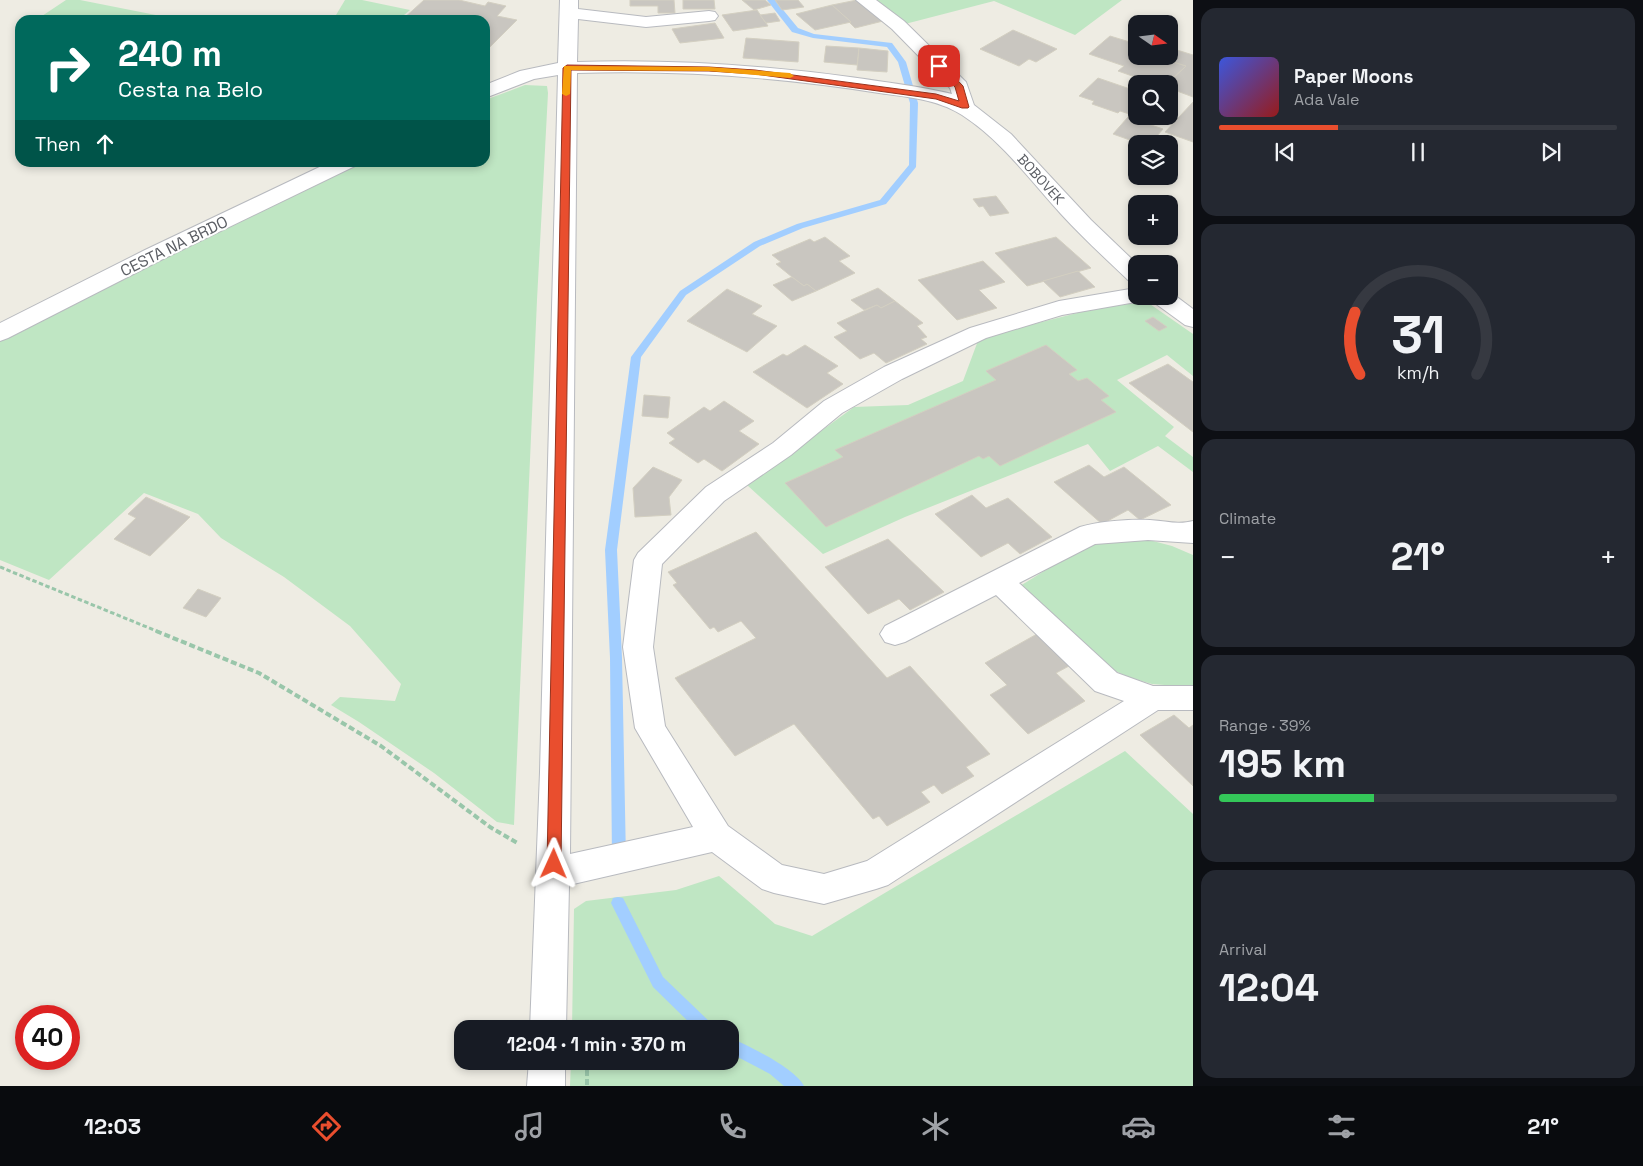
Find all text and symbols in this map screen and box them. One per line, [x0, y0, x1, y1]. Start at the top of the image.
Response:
north arrow [1128, 15, 1178, 65]
map controls [1128, 15, 1178, 305]
text: 240 m [118, 32, 222, 76]
icon: right [35, 35, 100, 100]
pin [918, 45, 960, 87]
icon: arrive [925, 52, 953, 80]
text: Paper Moons [1294, 64, 1413, 89]
text: Cesta na Belo [118, 75, 263, 103]
button: search [1128, 75, 1178, 125]
text: Ada Vale [1294, 89, 1359, 110]
icon: ahead [91, 130, 119, 158]
text: Then [35, 132, 81, 157]
button: layers [1128, 135, 1178, 185]
icon: previous [1271, 138, 1299, 166]
icon: pause [1404, 138, 1432, 166]
icon: next [1537, 138, 1565, 166]
street label: BOBOVEK [1014, 150, 1069, 208]
button: + [1128, 195, 1178, 245]
street label: CESTA NA BRDO [117, 211, 231, 281]
button: − [1128, 255, 1178, 305]
text: 31 [1391, 302, 1445, 368]
text: km/h [1397, 361, 1439, 384]
text: Climate [1219, 508, 1276, 529]
text: 21° [1391, 533, 1445, 581]
text: − [1219, 539, 1236, 575]
text: + [1600, 539, 1617, 575]
text: Range · 39% [1219, 715, 1311, 736]
text: 195 km [1219, 740, 1346, 788]
position arrow [527, 837, 579, 889]
text: Arrival [1219, 939, 1267, 960]
text: 12:04 [1219, 964, 1319, 1012]
speed limit sign: 40 [15, 1005, 80, 1070]
text: 12:04 · 1 min · 370 m [507, 1032, 686, 1057]
icon: directions [309, 1109, 344, 1144]
icon: music [512, 1109, 547, 1144]
icon: phone [715, 1109, 750, 1144]
icon: climate [918, 1109, 953, 1144]
icon: car [1121, 1109, 1156, 1144]
icon: filters [1324, 1109, 1359, 1144]
text: 12:03 [84, 1112, 141, 1140]
text: 21° [1527, 1112, 1559, 1140]

